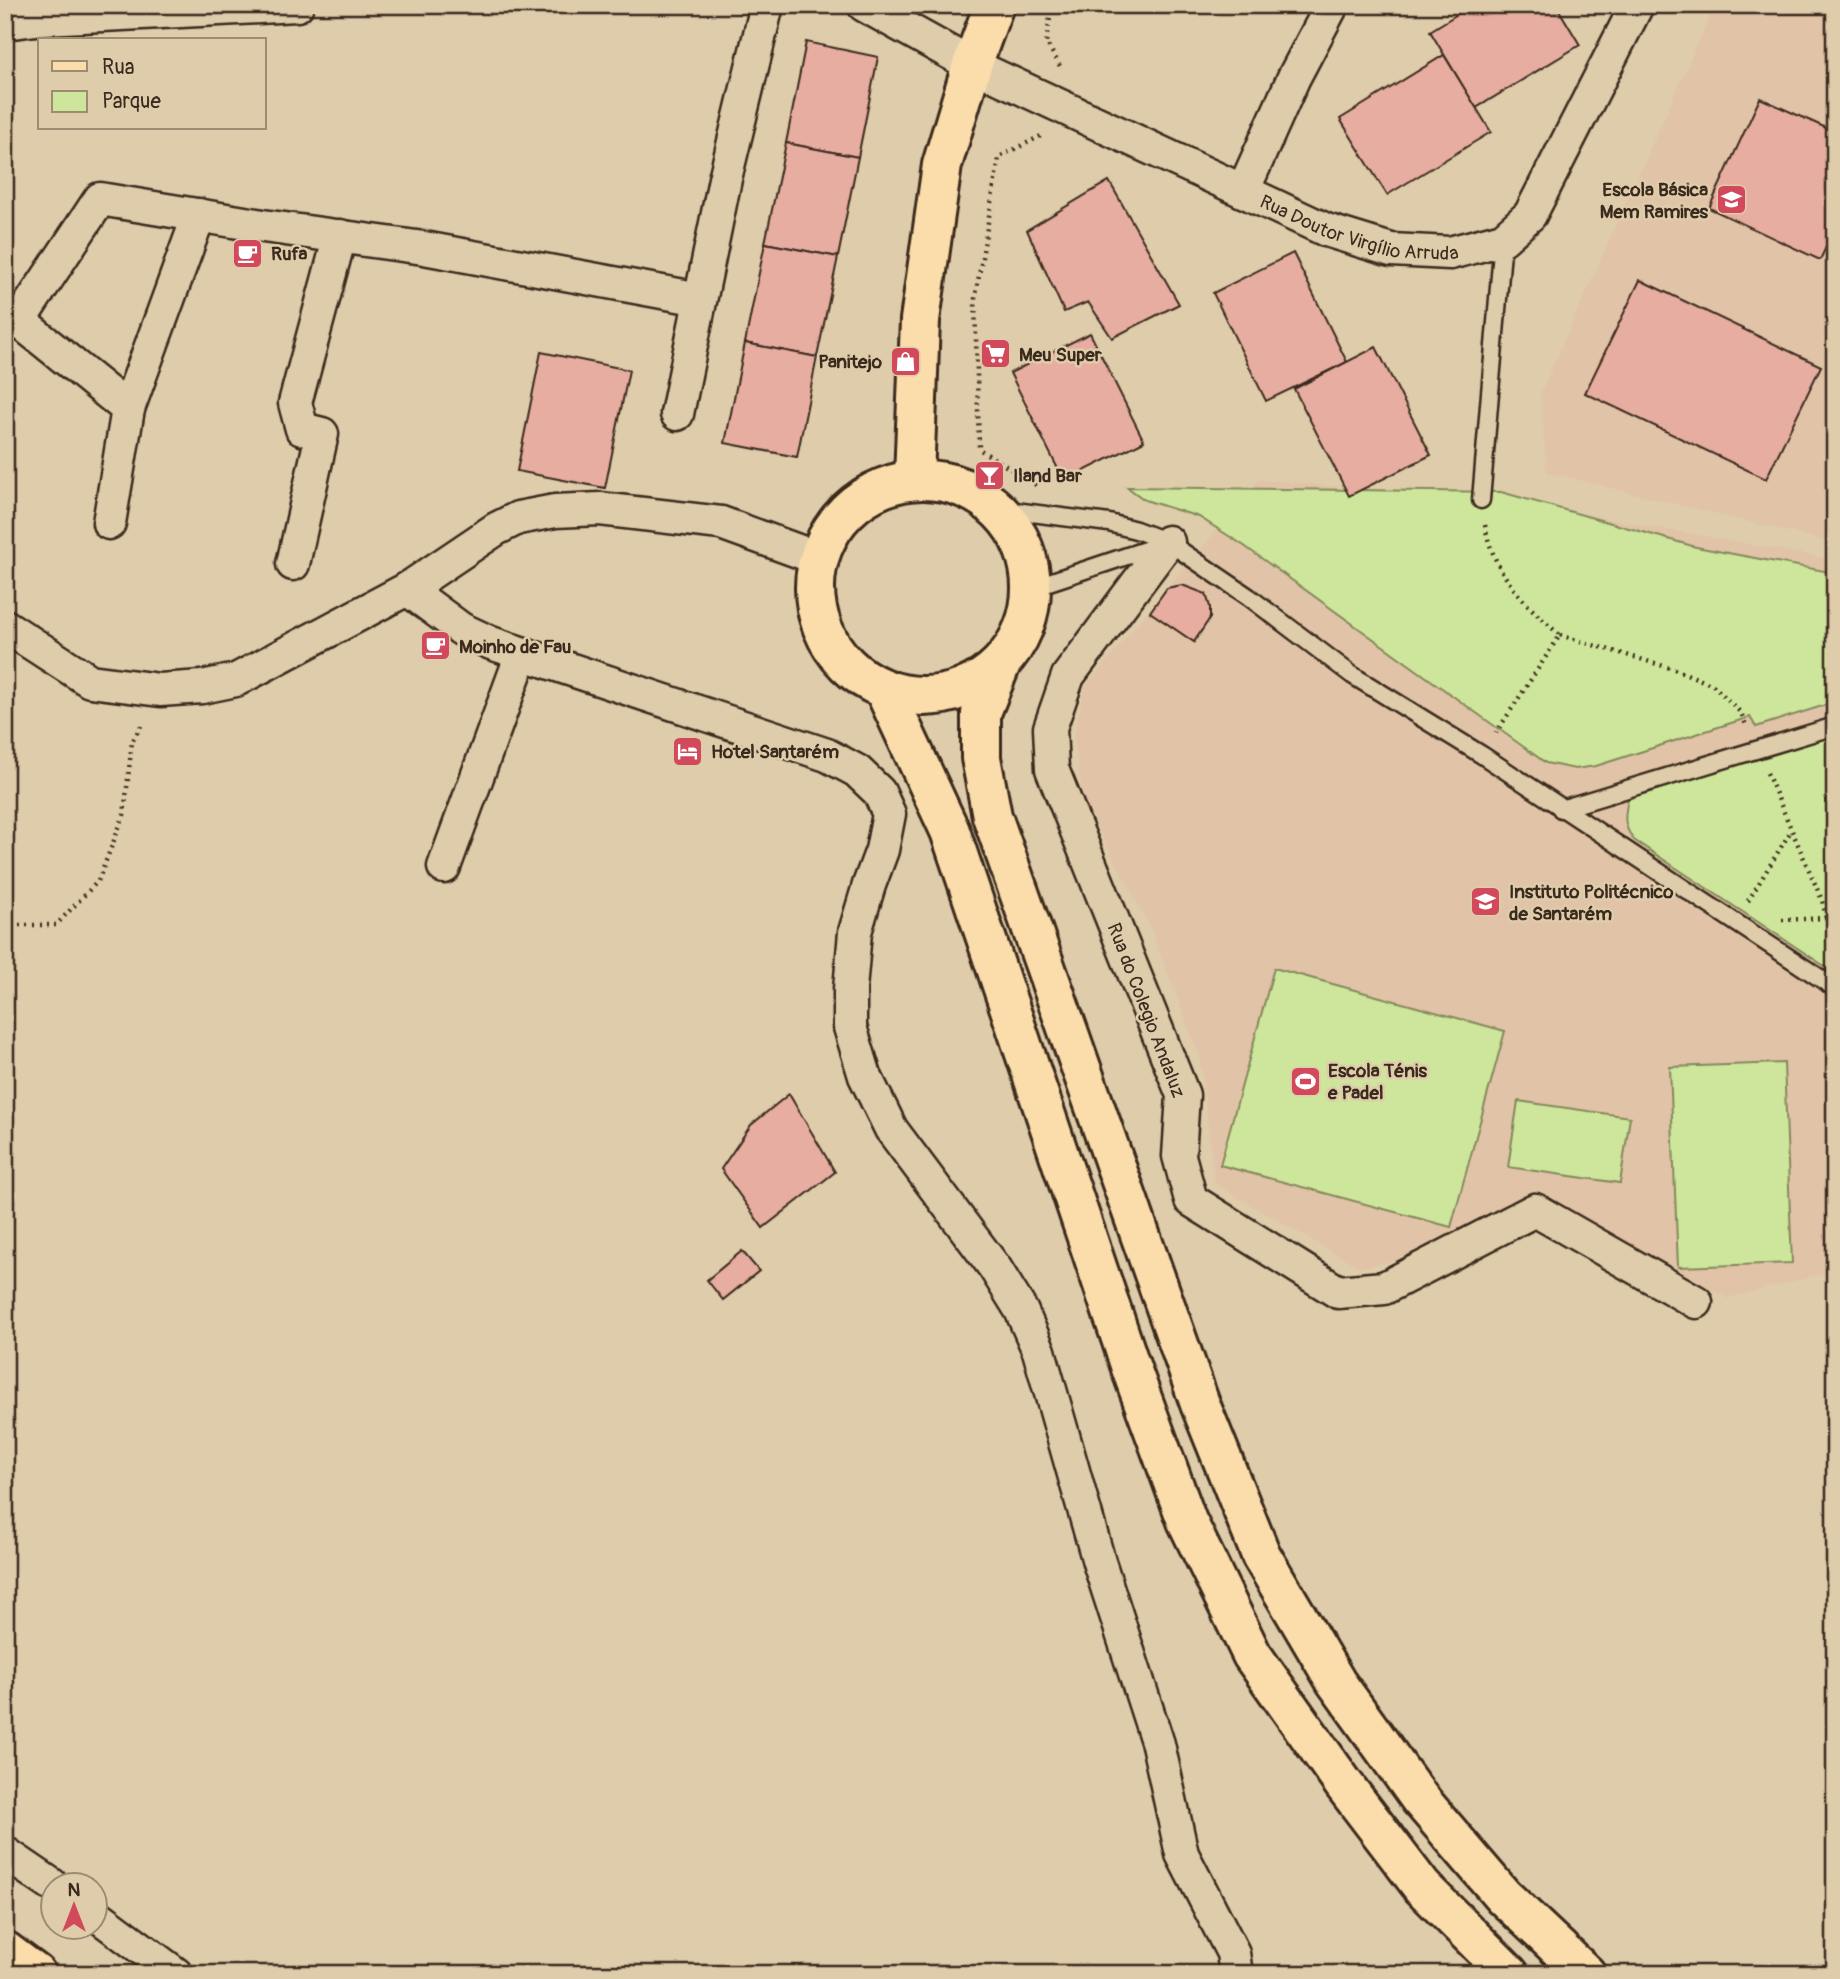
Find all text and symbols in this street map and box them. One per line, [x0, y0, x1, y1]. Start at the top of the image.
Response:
legend [38, 38, 266, 130]
text: Rua [102, 54, 135, 81]
text: Parque [102, 88, 161, 115]
place label: Escola Básica Mem Ramires [1600, 178, 1708, 224]
school or university icon: Escola Básica Mem Ramires [1714, 183, 1748, 217]
street label: Rua Doutor Virgílio Arruda [1256, 190, 1461, 266]
cafe icon: Rufa [231, 236, 265, 270]
place label: Rufa [271, 242, 308, 266]
supermarket icon: Meu Super [979, 337, 1013, 371]
place label: Meu Super [1019, 343, 1102, 367]
shop icon: Panitejo [888, 344, 922, 378]
place label: Panitejo [818, 350, 883, 374]
bar icon: Iland Bar [973, 458, 1007, 492]
place label: Iland Bar [1013, 464, 1082, 488]
cafe icon: Moinho de Fau [419, 629, 453, 663]
place label: Moinho de Fau [459, 635, 571, 659]
hotel icon: Hotel Santarém [671, 734, 705, 768]
place label: Hotel Santarém [711, 740, 839, 764]
place label: Instituto Politécnico de Santarém [1509, 880, 1674, 926]
school or university icon: Instituto Politécnico de Santarém [1469, 885, 1503, 919]
street label: Rua do Colegio Andaluz [1102, 920, 1190, 1101]
place label: Escola Ténis e Padel [1327, 1059, 1427, 1105]
sports icon: Escola Ténis e Padel [1288, 1064, 1322, 1098]
north arrow [38, 1870, 108, 1940]
text: N [68, 1878, 81, 1902]

